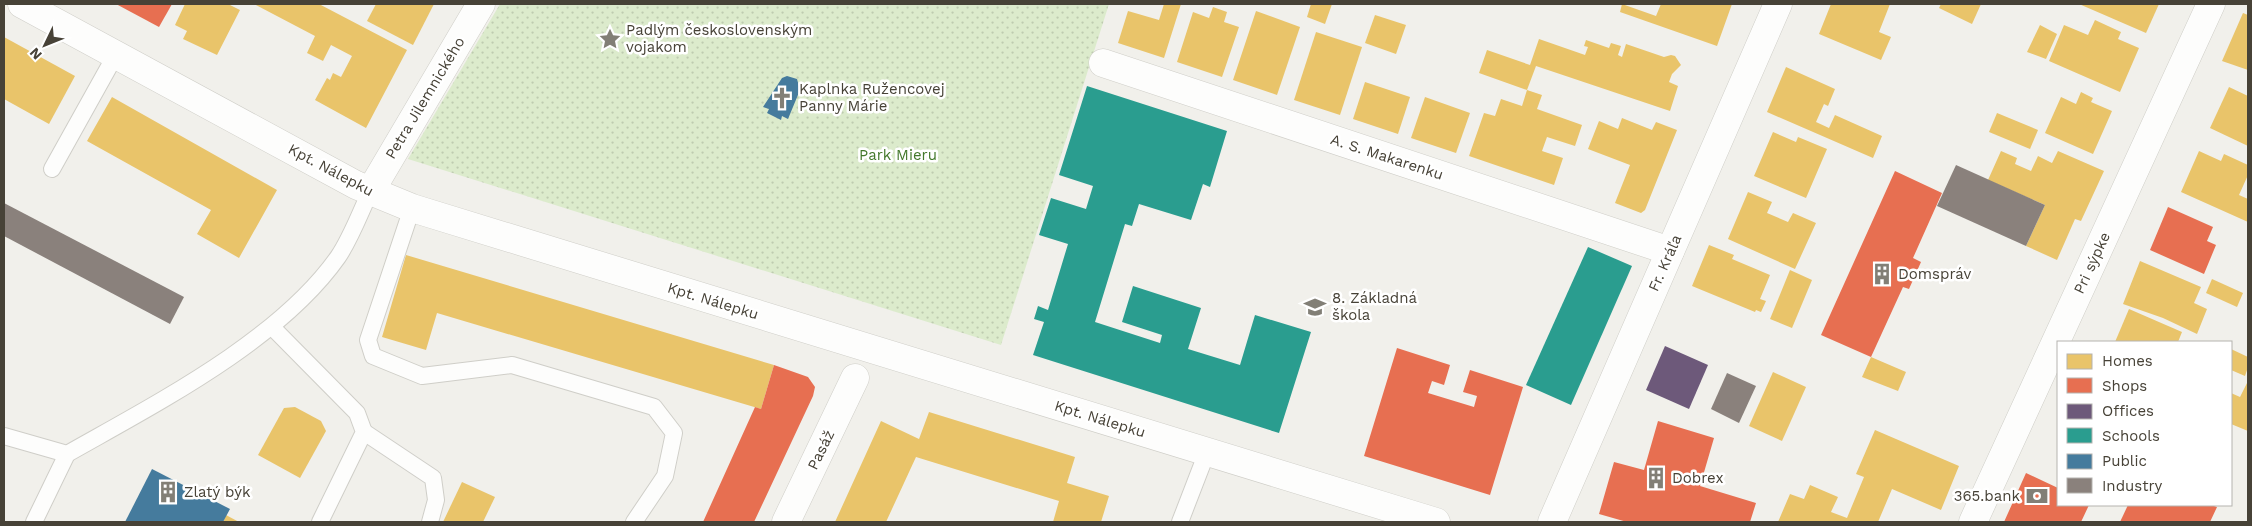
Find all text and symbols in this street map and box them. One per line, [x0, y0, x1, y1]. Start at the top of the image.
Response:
north arrow [20, 20, 70, 70]
place label: Padlým československým vojakom [626, 21, 812, 56]
place icon: Padlým československým vojakom [597, 26, 623, 52]
street label: Petra Jilemnického [381, 34, 469, 162]
text: N [26, 45, 45, 63]
place label: Kaplnka Ružencovej Panny Márie [799, 80, 945, 115]
church icon: Kaplnka Ružencovej Panny Márie [769, 85, 795, 111]
street label: A. S. Makarenku [1328, 130, 1446, 184]
street label: Kpt. Nálepku [285, 140, 377, 200]
park label: Park Mieru [859, 146, 937, 164]
street label: Pri sýpke [2070, 229, 2114, 297]
street label: Fr. Kráľa [1645, 231, 1686, 294]
building icon: Domspráv [1869, 261, 1895, 287]
place label: Domspráv [1898, 265, 1972, 283]
street label: Kpt. Nálepku [665, 279, 761, 323]
place label: 8. Základná škola [1332, 289, 1418, 324]
school or university icon: 8. Základná škola [1302, 294, 1328, 320]
legend [2057, 341, 2232, 506]
text: Homes [2102, 352, 2153, 370]
text: Shops [2102, 377, 2147, 395]
street label: Kpt. Nálepku [1052, 397, 1148, 441]
text: Offices [2102, 402, 2154, 420]
street label: Pasáž [804, 427, 838, 473]
text: Schools [2102, 427, 2160, 445]
text: Public [2102, 452, 2147, 470]
building icon: Dobrex [1643, 465, 1669, 491]
place label: Dobrex [1672, 469, 1723, 487]
text: Industry [2102, 477, 2163, 495]
building icon: Zlatý býk [155, 479, 181, 505]
place label: Zlatý býk [184, 483, 251, 501]
bank icon: 365.bank [2024, 483, 2050, 509]
place label: 365.bank [1954, 487, 2020, 505]

